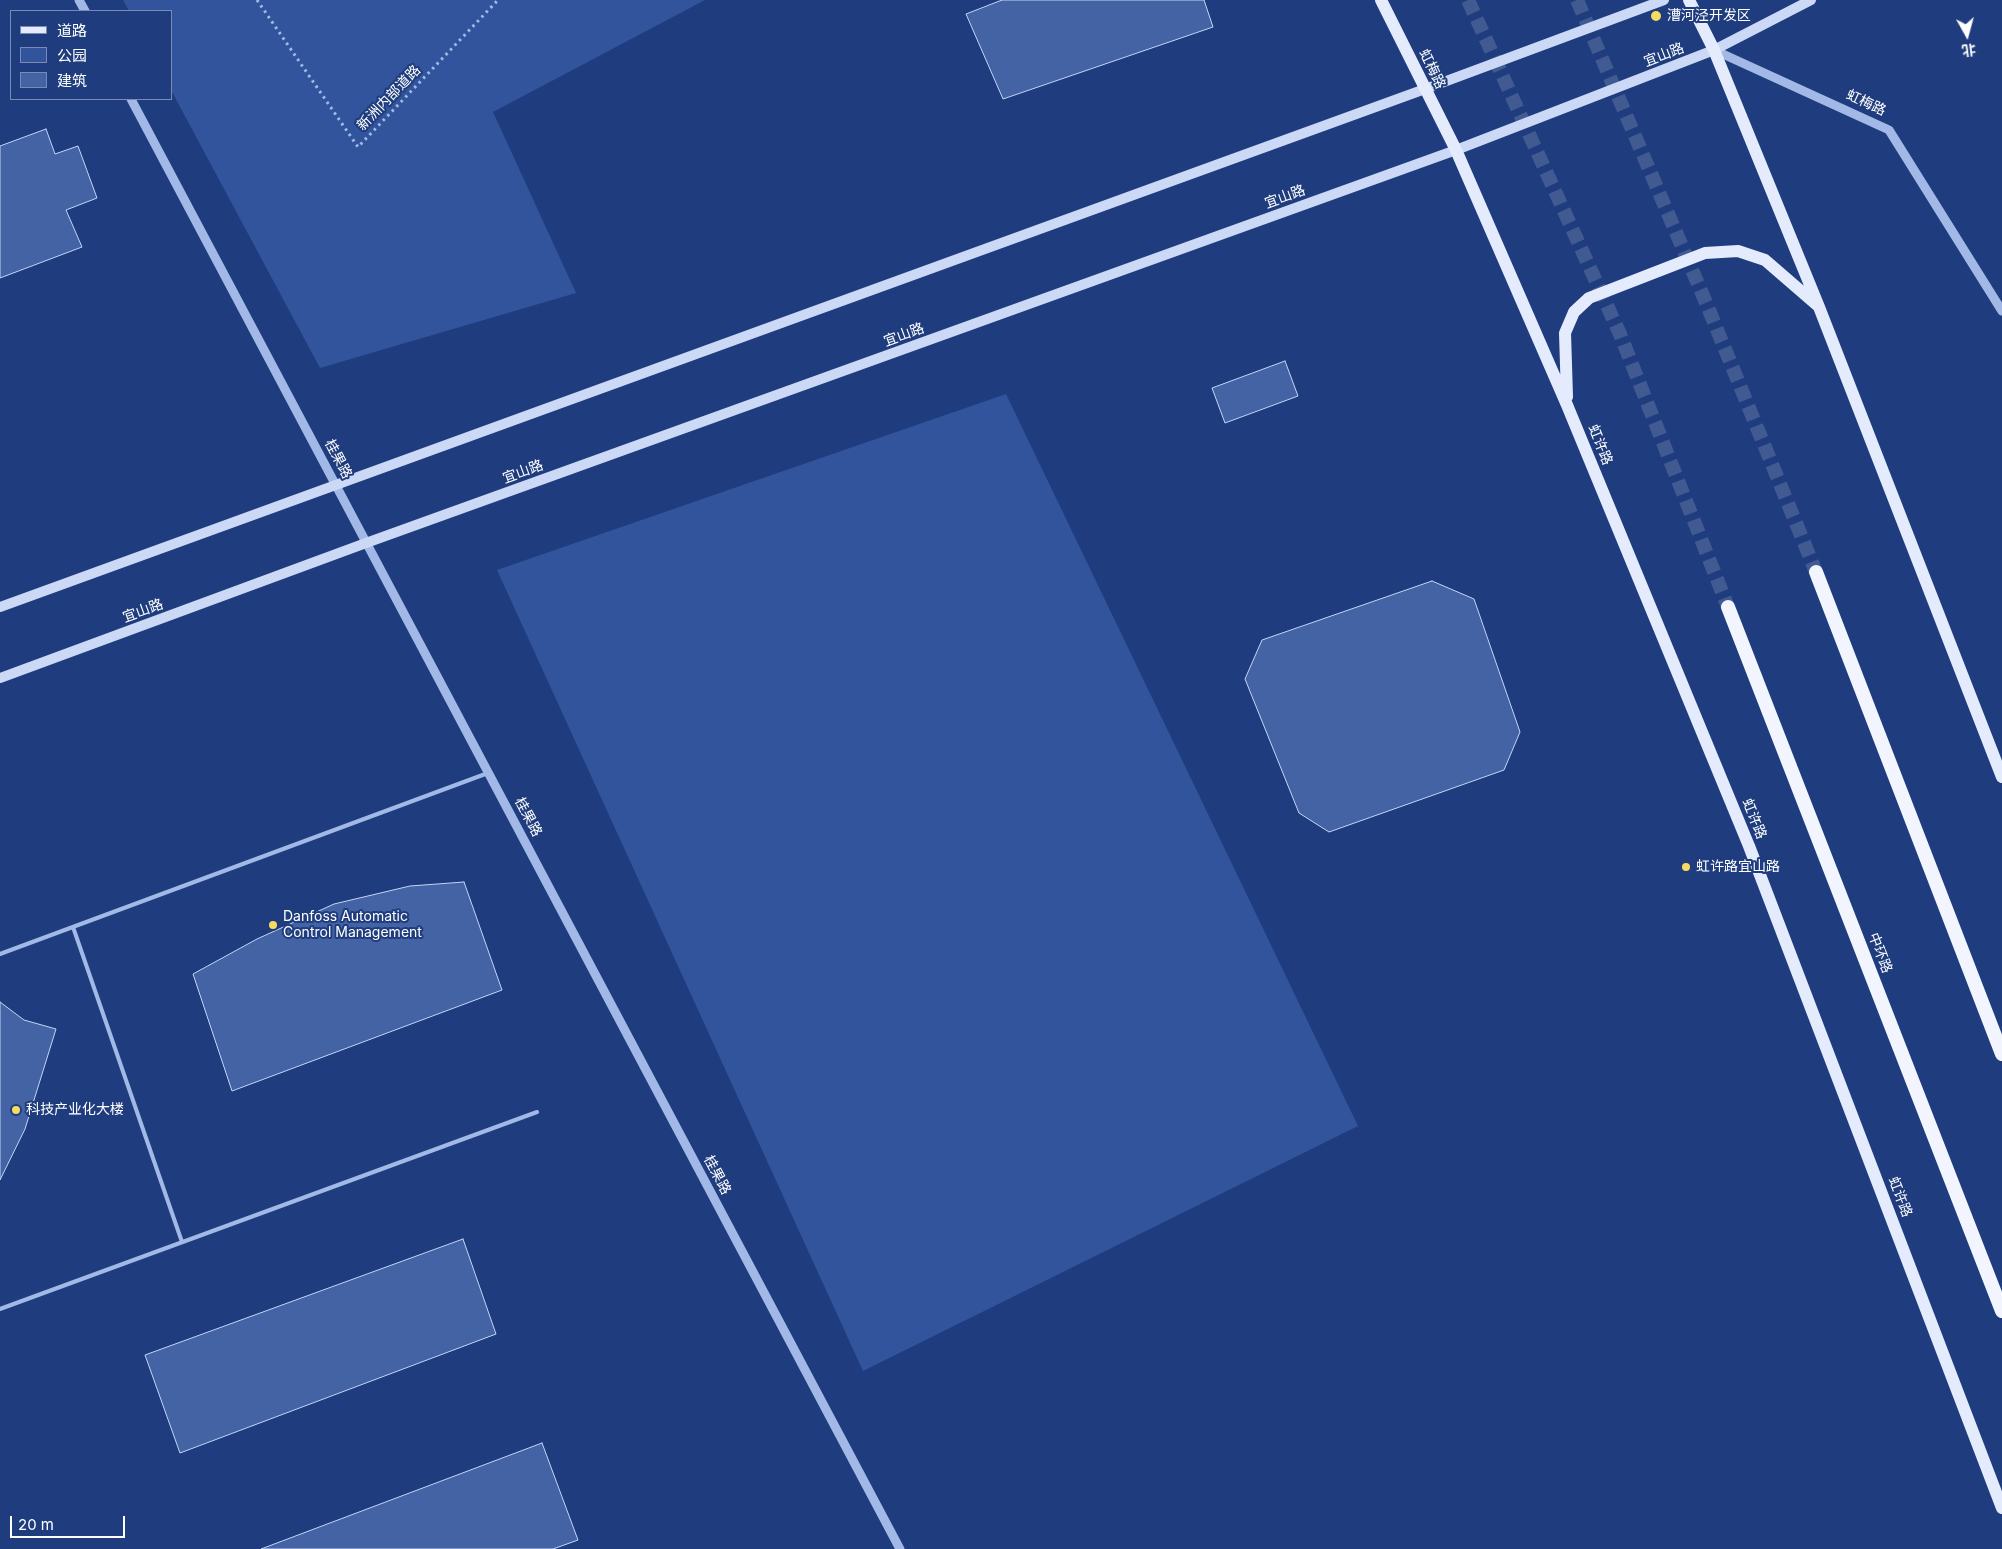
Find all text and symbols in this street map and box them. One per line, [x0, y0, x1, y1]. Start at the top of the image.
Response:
place label: 漕河泾开发区 [1667, 8, 1751, 24]
marker: 漕河泾开发区 [1649, 9, 1663, 23]
legend [10, 10, 172, 100]
north arrow [1942, 10, 1992, 60]
text: 道路 [57, 21, 87, 40]
street label: 宜山路 [1641, 40, 1687, 70]
text: 北 [1961, 41, 1977, 60]
text: 公园 [57, 46, 87, 65]
street label: 虹梅路 [1415, 46, 1449, 92]
street label: 新洲内部道路 [354, 62, 424, 134]
text: 建筑 [57, 71, 87, 90]
street label: 虹梅路 [1843, 87, 1889, 119]
street label: 宜山路 [1262, 182, 1308, 212]
street label: 宜山路 [881, 320, 927, 350]
street label: 虹许路 [1584, 422, 1616, 468]
street label: 桂果路 [321, 437, 355, 481]
street label: 宜山路 [500, 457, 546, 487]
street label: 宜山路 [120, 596, 166, 626]
street label: 桂果路 [511, 795, 545, 839]
street label: 虹许路 [1738, 796, 1770, 842]
place label: 虹许路宜山路 [1696, 859, 1780, 875]
marker: 虹许路宜山路 [1680, 861, 1692, 873]
place label: Danfoss Automatic Control Management [283, 909, 422, 942]
marker: Danfoss Automatic Control Management [267, 919, 279, 931]
street label: 中环路 [1865, 930, 1895, 976]
place label: 科技产业化大楼 [26, 1102, 124, 1118]
marker: 科技产业化大楼 [10, 1104, 22, 1116]
street label: 桂果路 [700, 1153, 734, 1197]
street label: 虹许路 [1885, 1174, 1915, 1220]
scale bar [12, 1506, 128, 1538]
text: 20 m [18, 1515, 54, 1534]

